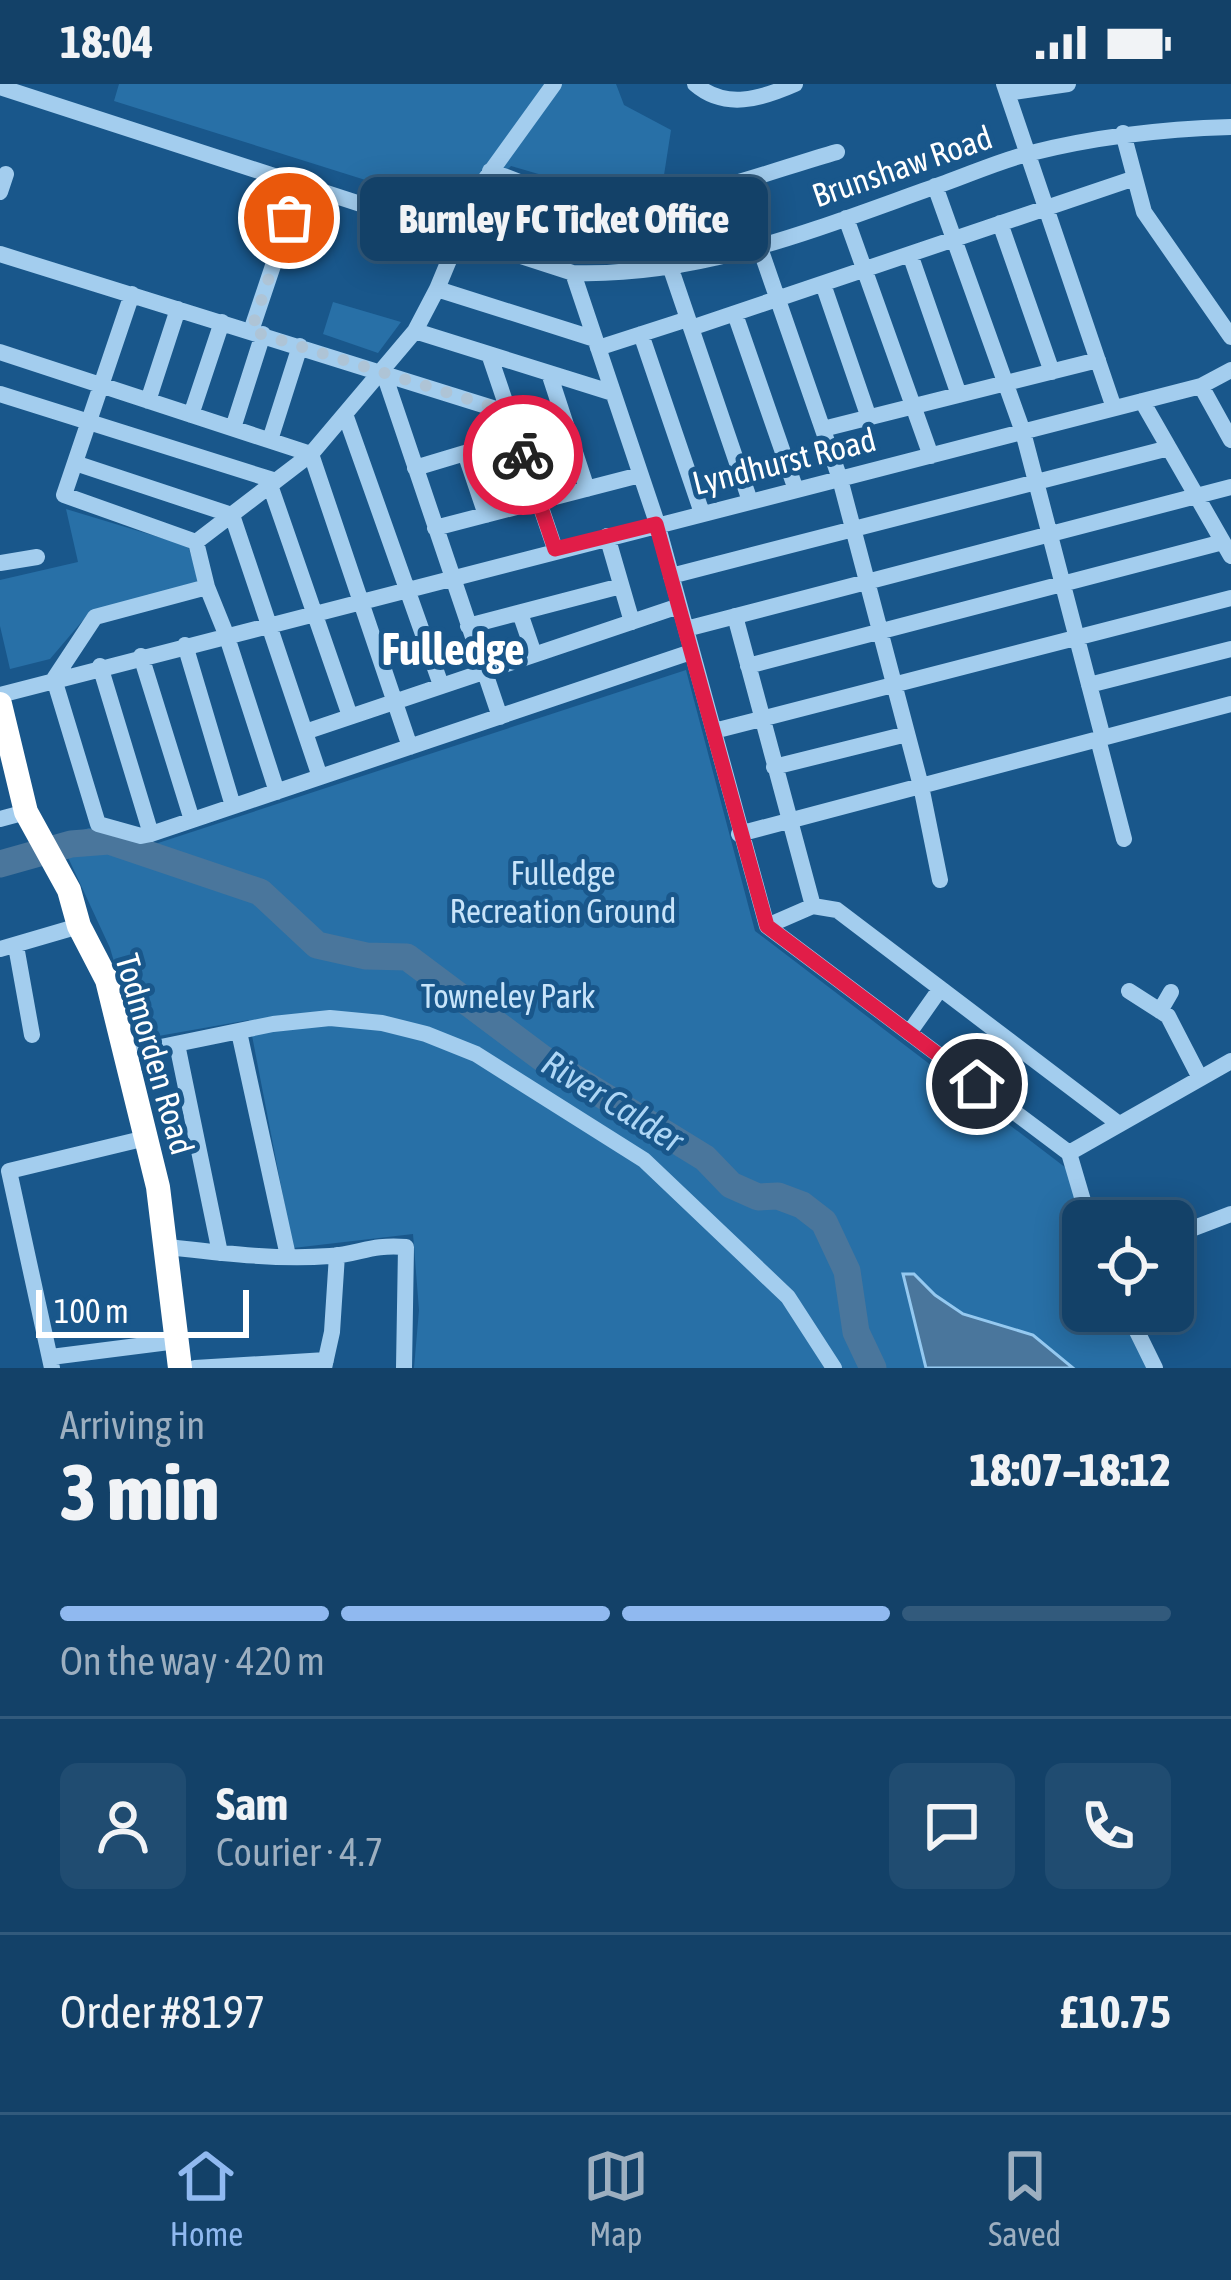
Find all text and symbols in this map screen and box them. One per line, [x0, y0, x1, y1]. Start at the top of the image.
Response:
text: 18:04 [60, 16, 154, 68]
street label: Brunshaw Road [807, 118, 997, 214]
pin [238, 167, 340, 269]
callout: Burnley FC Ticket Office [361, 176, 769, 260]
icon: bag [256, 185, 322, 251]
text: Burnley FC Ticket Office [399, 197, 729, 241]
courier [463, 395, 583, 515]
street label: Lyndhurst Road [688, 420, 880, 502]
icon: bike [490, 422, 556, 488]
district label: Fulledge [381, 623, 525, 675]
park label: Fulledge Recreation Ground [449, 854, 677, 930]
street label: Todmorden Road [108, 949, 202, 1159]
park label: Towneley Park [421, 977, 595, 1015]
pin [926, 1033, 1028, 1135]
water label: River Calder [535, 1041, 693, 1162]
icon: home [944, 1051, 1010, 1117]
map controls [1062, 1200, 1194, 1332]
button: locate [1062, 1200, 1194, 1332]
scale bar [36, 1284, 249, 1337]
text: 100 m [54, 1292, 129, 1330]
text: Arriving in [60, 1403, 205, 1447]
text: 18:07–18:12 [969, 1444, 1171, 1496]
text: 3 min [60, 1447, 219, 1537]
text: On the way · 420 m [60, 1639, 325, 1683]
button: person [60, 1763, 186, 1889]
button: chat [889, 1763, 1015, 1889]
button: phone [1045, 1763, 1171, 1889]
text: Sam [216, 1778, 288, 1830]
text: Courier · 4.7 [216, 1830, 383, 1874]
text: Order #8197 [60, 1986, 265, 2038]
text: £10.75 [1059, 1986, 1171, 2038]
tab: Home [170, 2143, 243, 2253]
tab: Map [583, 2143, 649, 2253]
tab: Saved [988, 2143, 1061, 2253]

